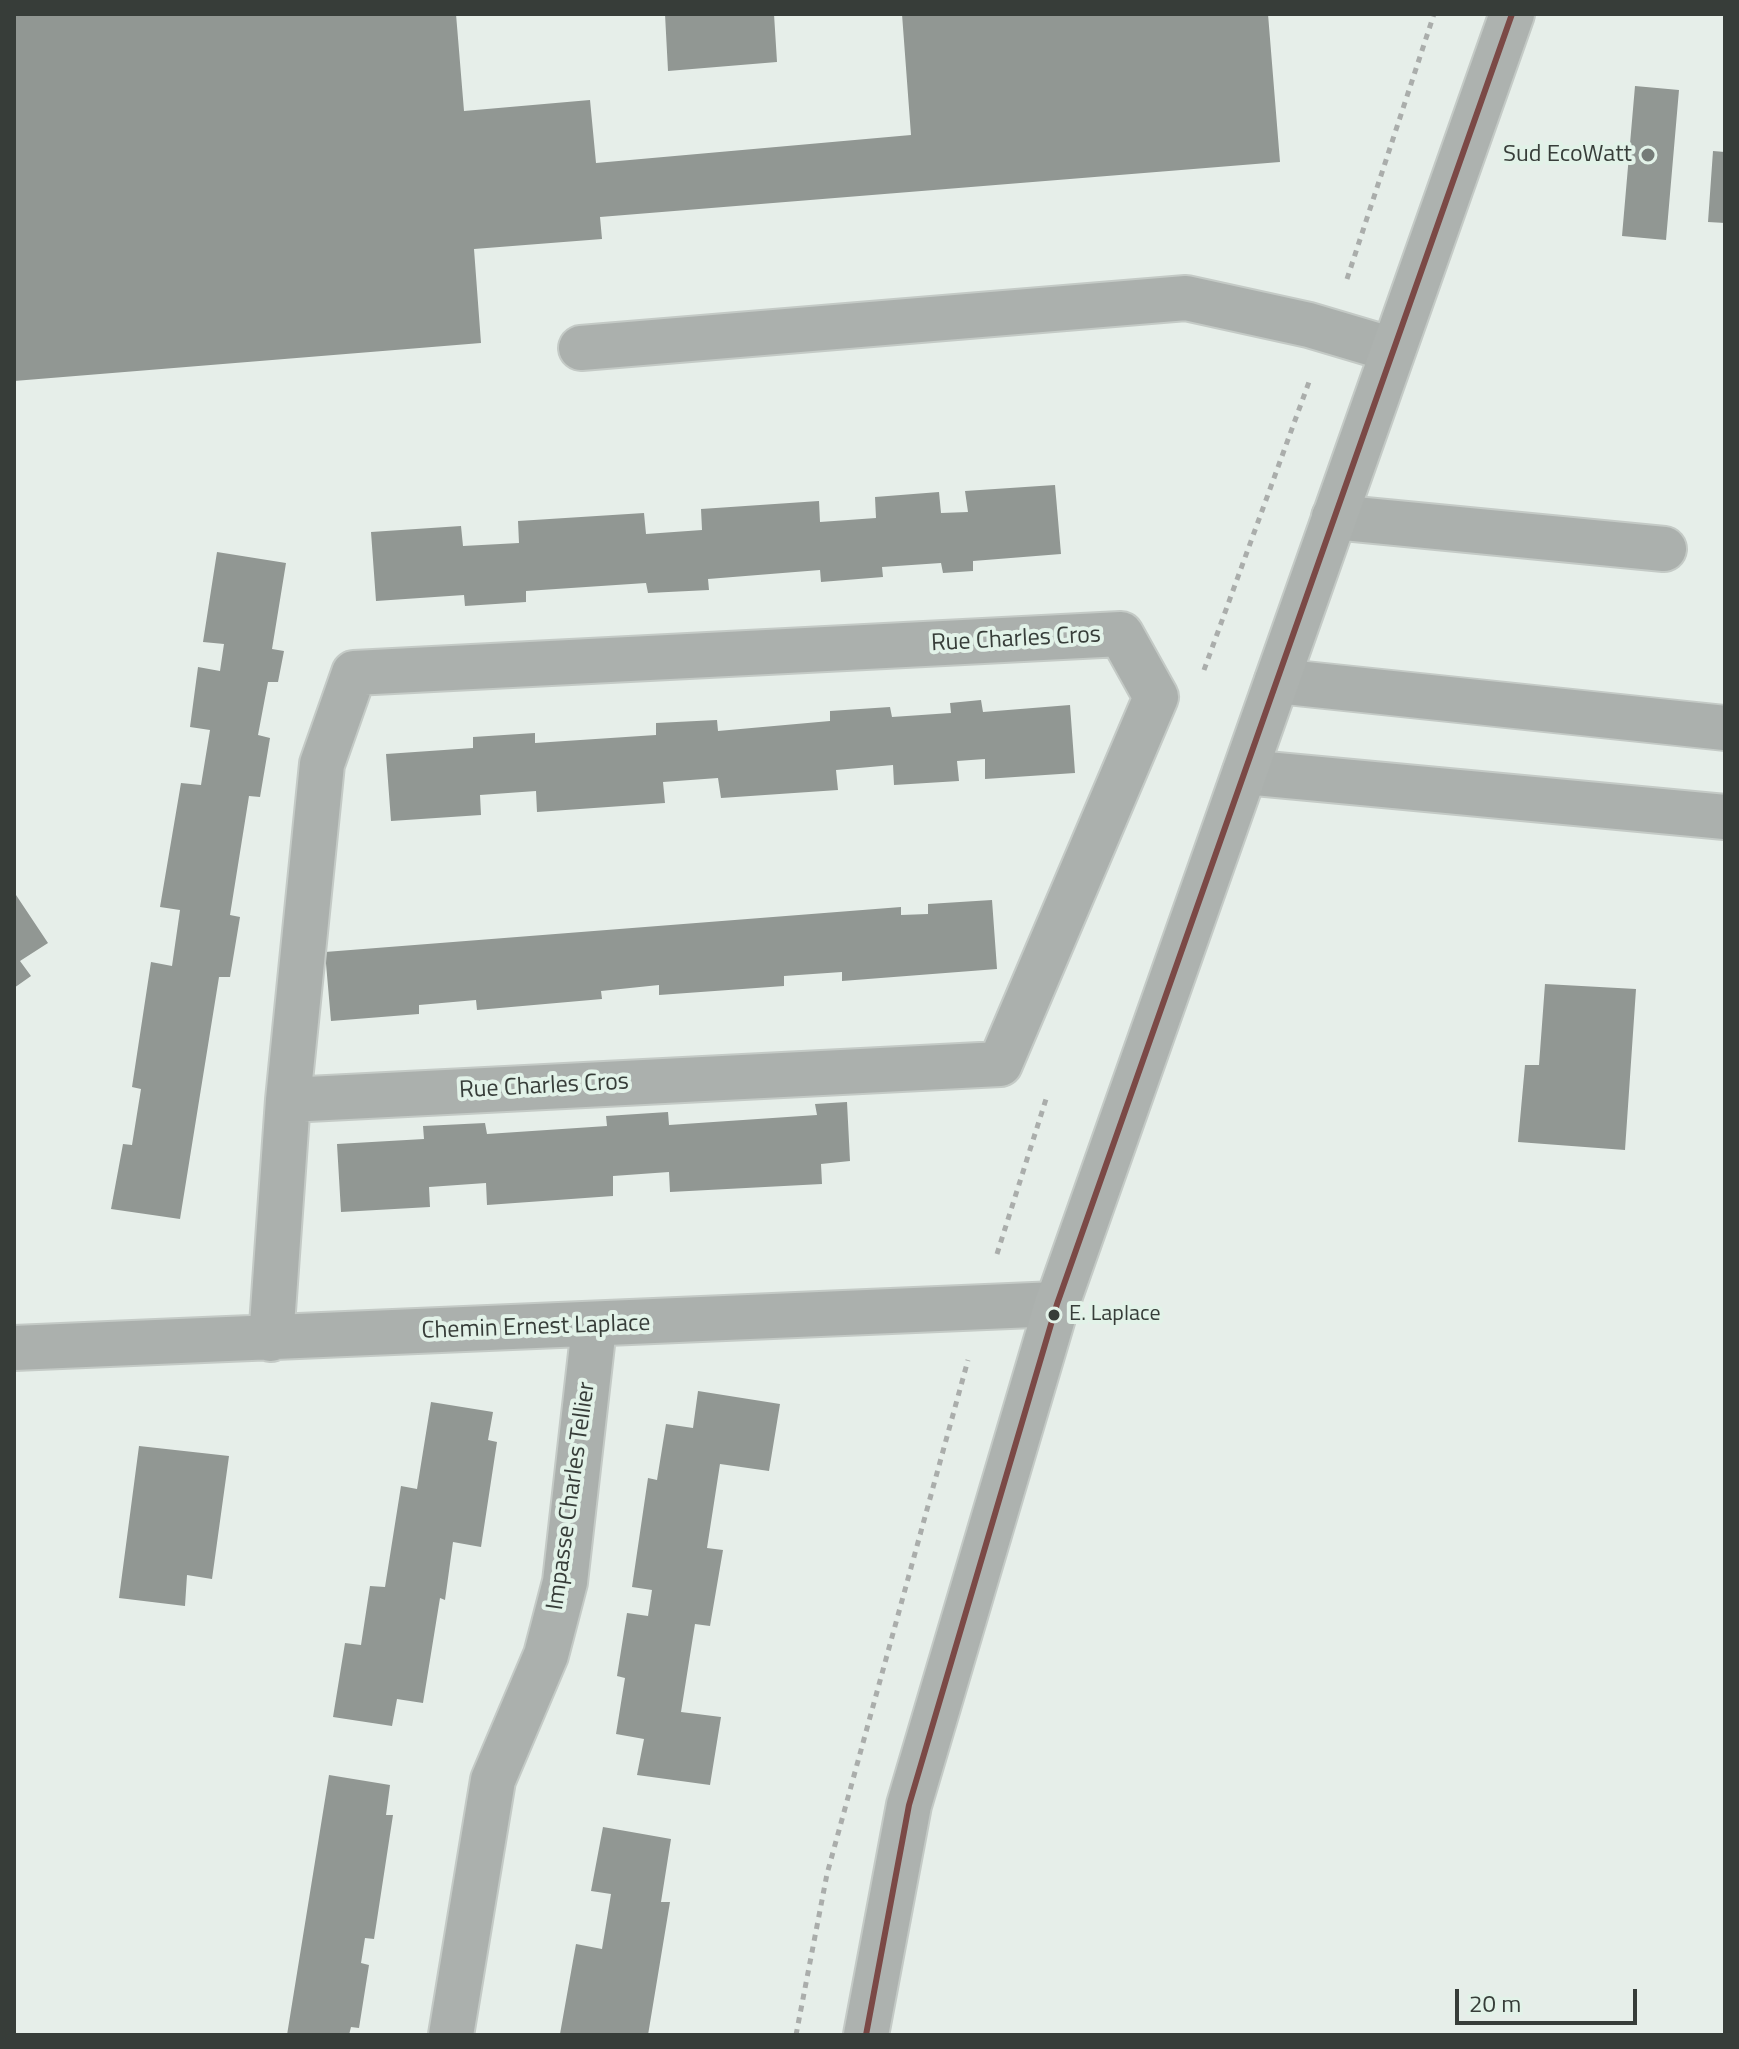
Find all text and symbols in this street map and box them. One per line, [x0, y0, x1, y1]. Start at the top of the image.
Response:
place label: Sud EcoWatt [1503, 141, 1632, 169]
marker: Sud EcoWatt [1639, 146, 1657, 164]
street label: Rue Charles Cros [930, 621, 1102, 659]
street label: Rue Charles Cros [458, 1068, 630, 1106]
place label: E. Laplace [1069, 1302, 1161, 1328]
marker: E. Laplace [1046, 1307, 1062, 1323]
street label: Chemin Ernest Laplace [421, 1310, 651, 1346]
street label: Impasse Charles Tellier [542, 1380, 602, 1612]
scale bar [1459, 1973, 1641, 2023]
text: 20 m [1469, 1985, 1521, 2021]

